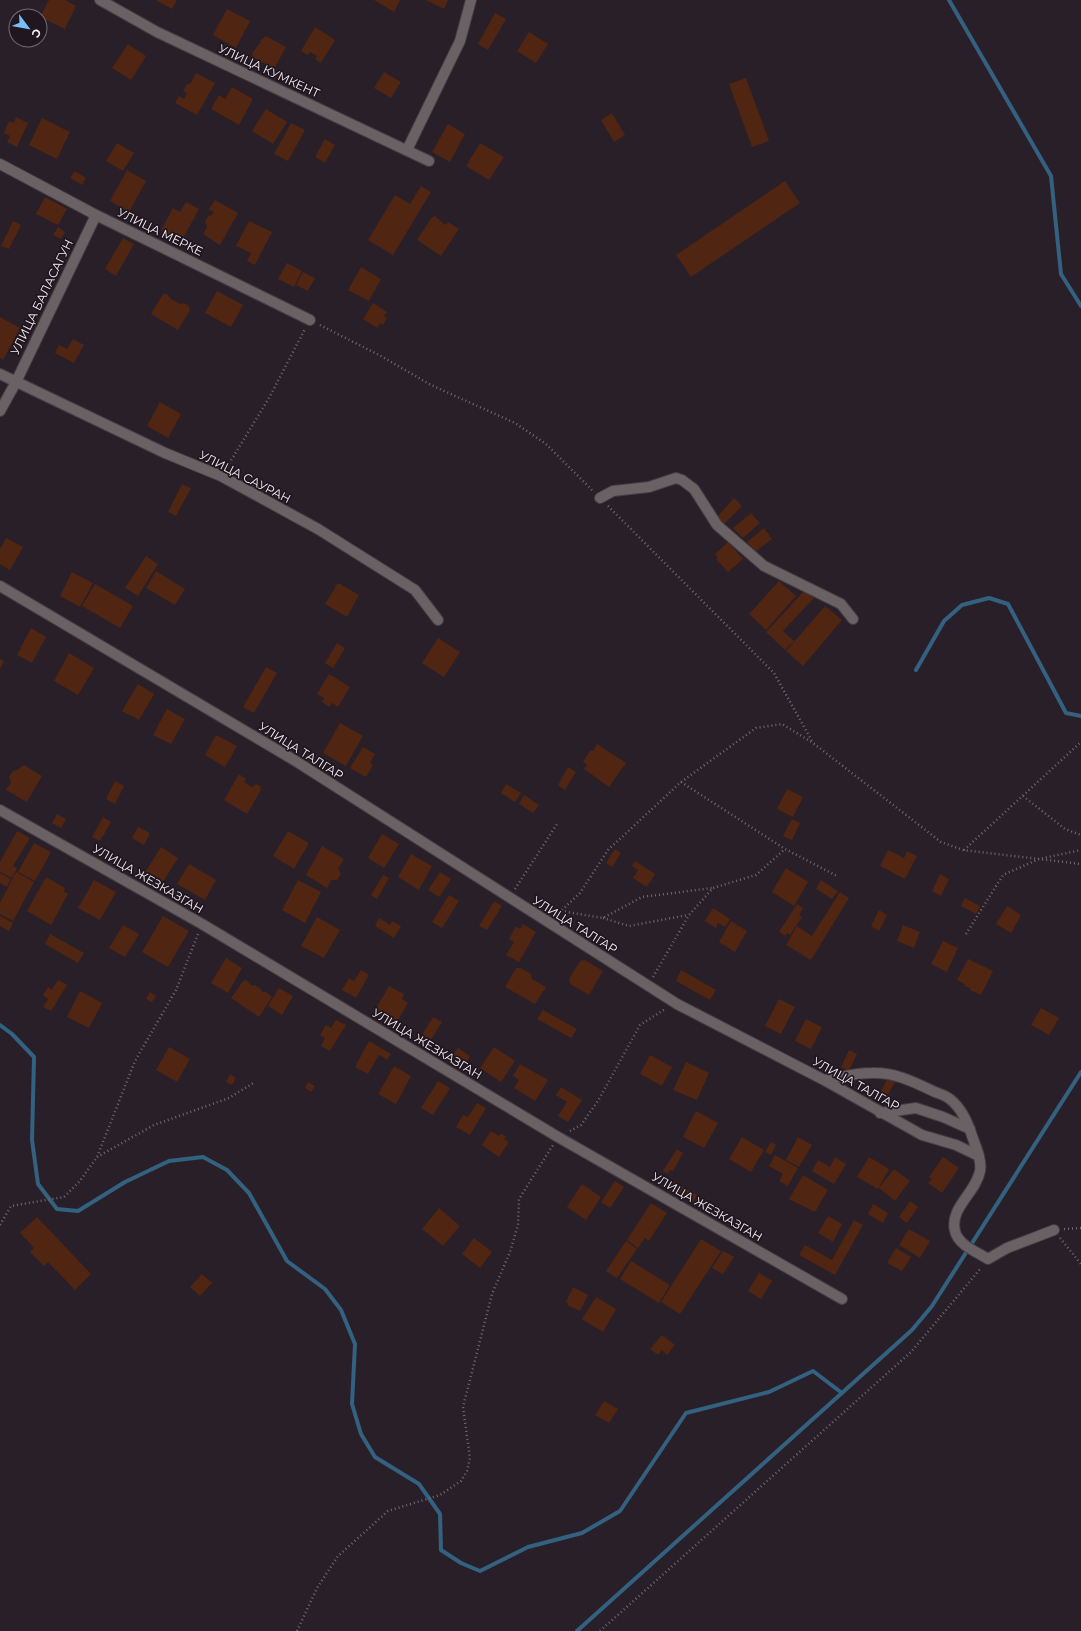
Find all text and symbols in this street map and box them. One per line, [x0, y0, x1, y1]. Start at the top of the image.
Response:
north arrow [8, 8, 48, 48]
text: С [28, 26, 45, 40]
street label: УЛИЦА КУМКЕНТ [216, 41, 322, 101]
street label: УЛИЦА МЕРКЕ [115, 204, 205, 259]
street label: УЛИЦА БАЛАСАГУН [7, 237, 76, 357]
street label: УЛИЦА САУРАН [197, 447, 294, 506]
street label: УЛИЦА ТАЛГАР [256, 719, 346, 783]
street label: УЛИЦА ЖЕЗКАЗГАН [90, 841, 206, 916]
street label: УЛИЦА ТАЛГАР [530, 893, 620, 957]
street label: УЛИЦА ЖЕЗКАЗГАН [370, 1005, 485, 1082]
street label: УЛИЦА ТАЛГАР [810, 1054, 902, 1114]
street label: УЛИЦА ЖЕЗКАЗГАН [649, 1169, 765, 1244]

